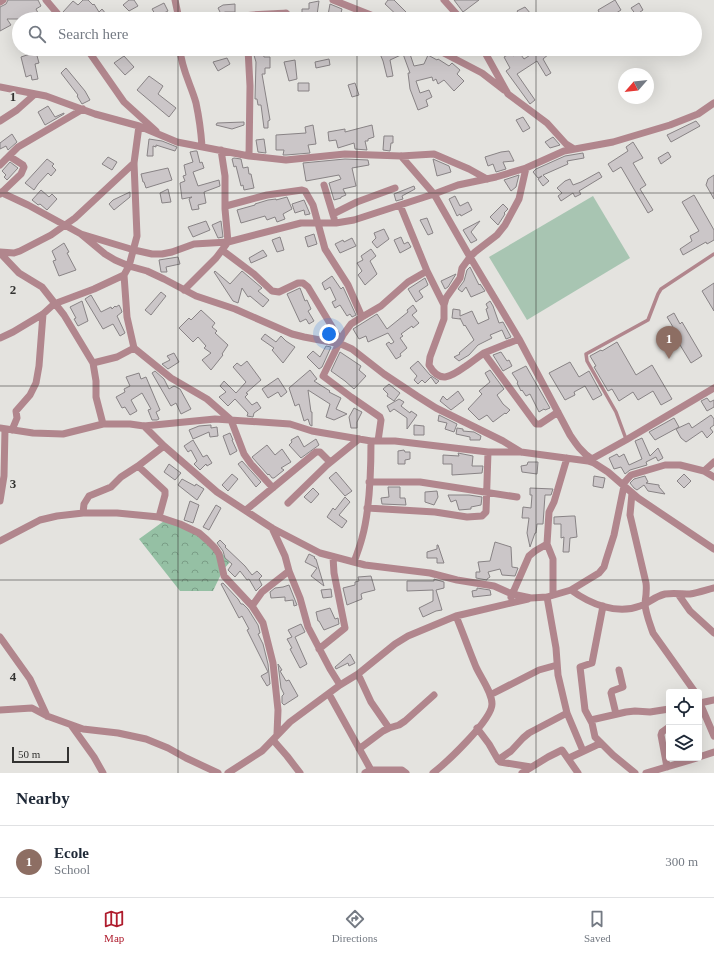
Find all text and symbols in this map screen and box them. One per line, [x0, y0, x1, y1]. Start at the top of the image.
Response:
search box [12, 12, 702, 56]
icon: search [26, 23, 48, 45]
text: Search here [58, 26, 128, 42]
north arrow [618, 68, 654, 104]
text: 1 [10, 89, 16, 104]
text: 2 [10, 282, 16, 297]
your location [319, 324, 339, 344]
pin: 1 [656, 326, 682, 359]
text: 3 [10, 476, 17, 491]
text: 4 [10, 669, 17, 684]
map controls [666, 689, 702, 761]
button: locate [666, 689, 702, 725]
button: layers [666, 725, 702, 761]
scale bar [12, 745, 69, 764]
text: 50 m [18, 748, 40, 760]
text: Nearby [16, 789, 70, 808]
text: Ecole [54, 845, 89, 861]
text: 1 [26, 854, 32, 869]
text: 300 m [665, 854, 698, 869]
text: School [54, 862, 90, 877]
tab: Map [103, 908, 125, 944]
tab: Directions [332, 908, 377, 944]
tab: Saved [584, 908, 611, 944]

